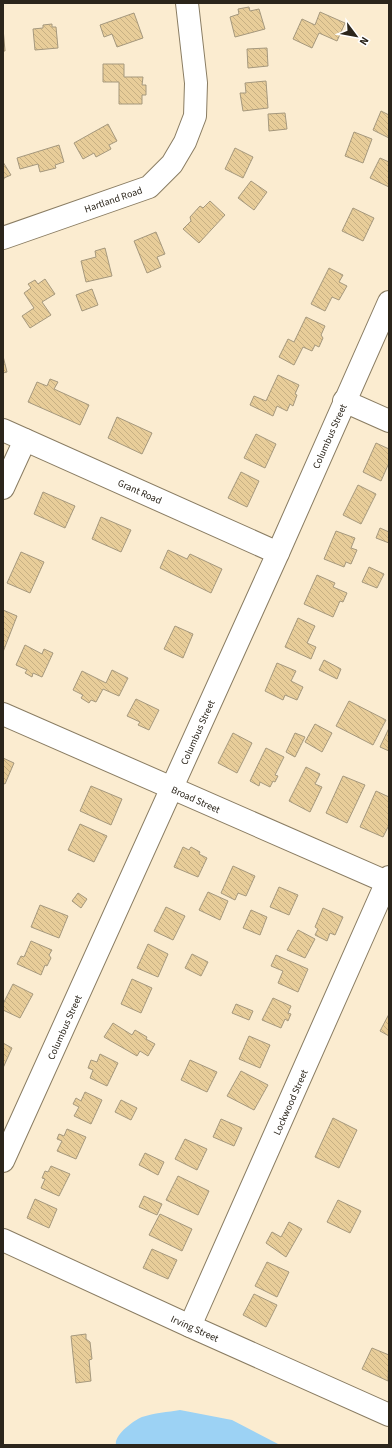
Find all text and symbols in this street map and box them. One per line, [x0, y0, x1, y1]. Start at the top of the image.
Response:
north arrow [336, 16, 376, 56]
text: N [356, 34, 372, 48]
street label: Hartland Road [82, 183, 144, 216]
street label: Columbus Street [309, 401, 351, 471]
street label: Grant Road [115, 476, 164, 508]
street label: Columbus Street [177, 697, 219, 767]
street label: Broad Street [169, 783, 223, 817]
street label: Columbus Street [44, 992, 86, 1062]
street label: Lockwood Street [270, 1067, 312, 1137]
street label: Irving Street [168, 1312, 221, 1346]

